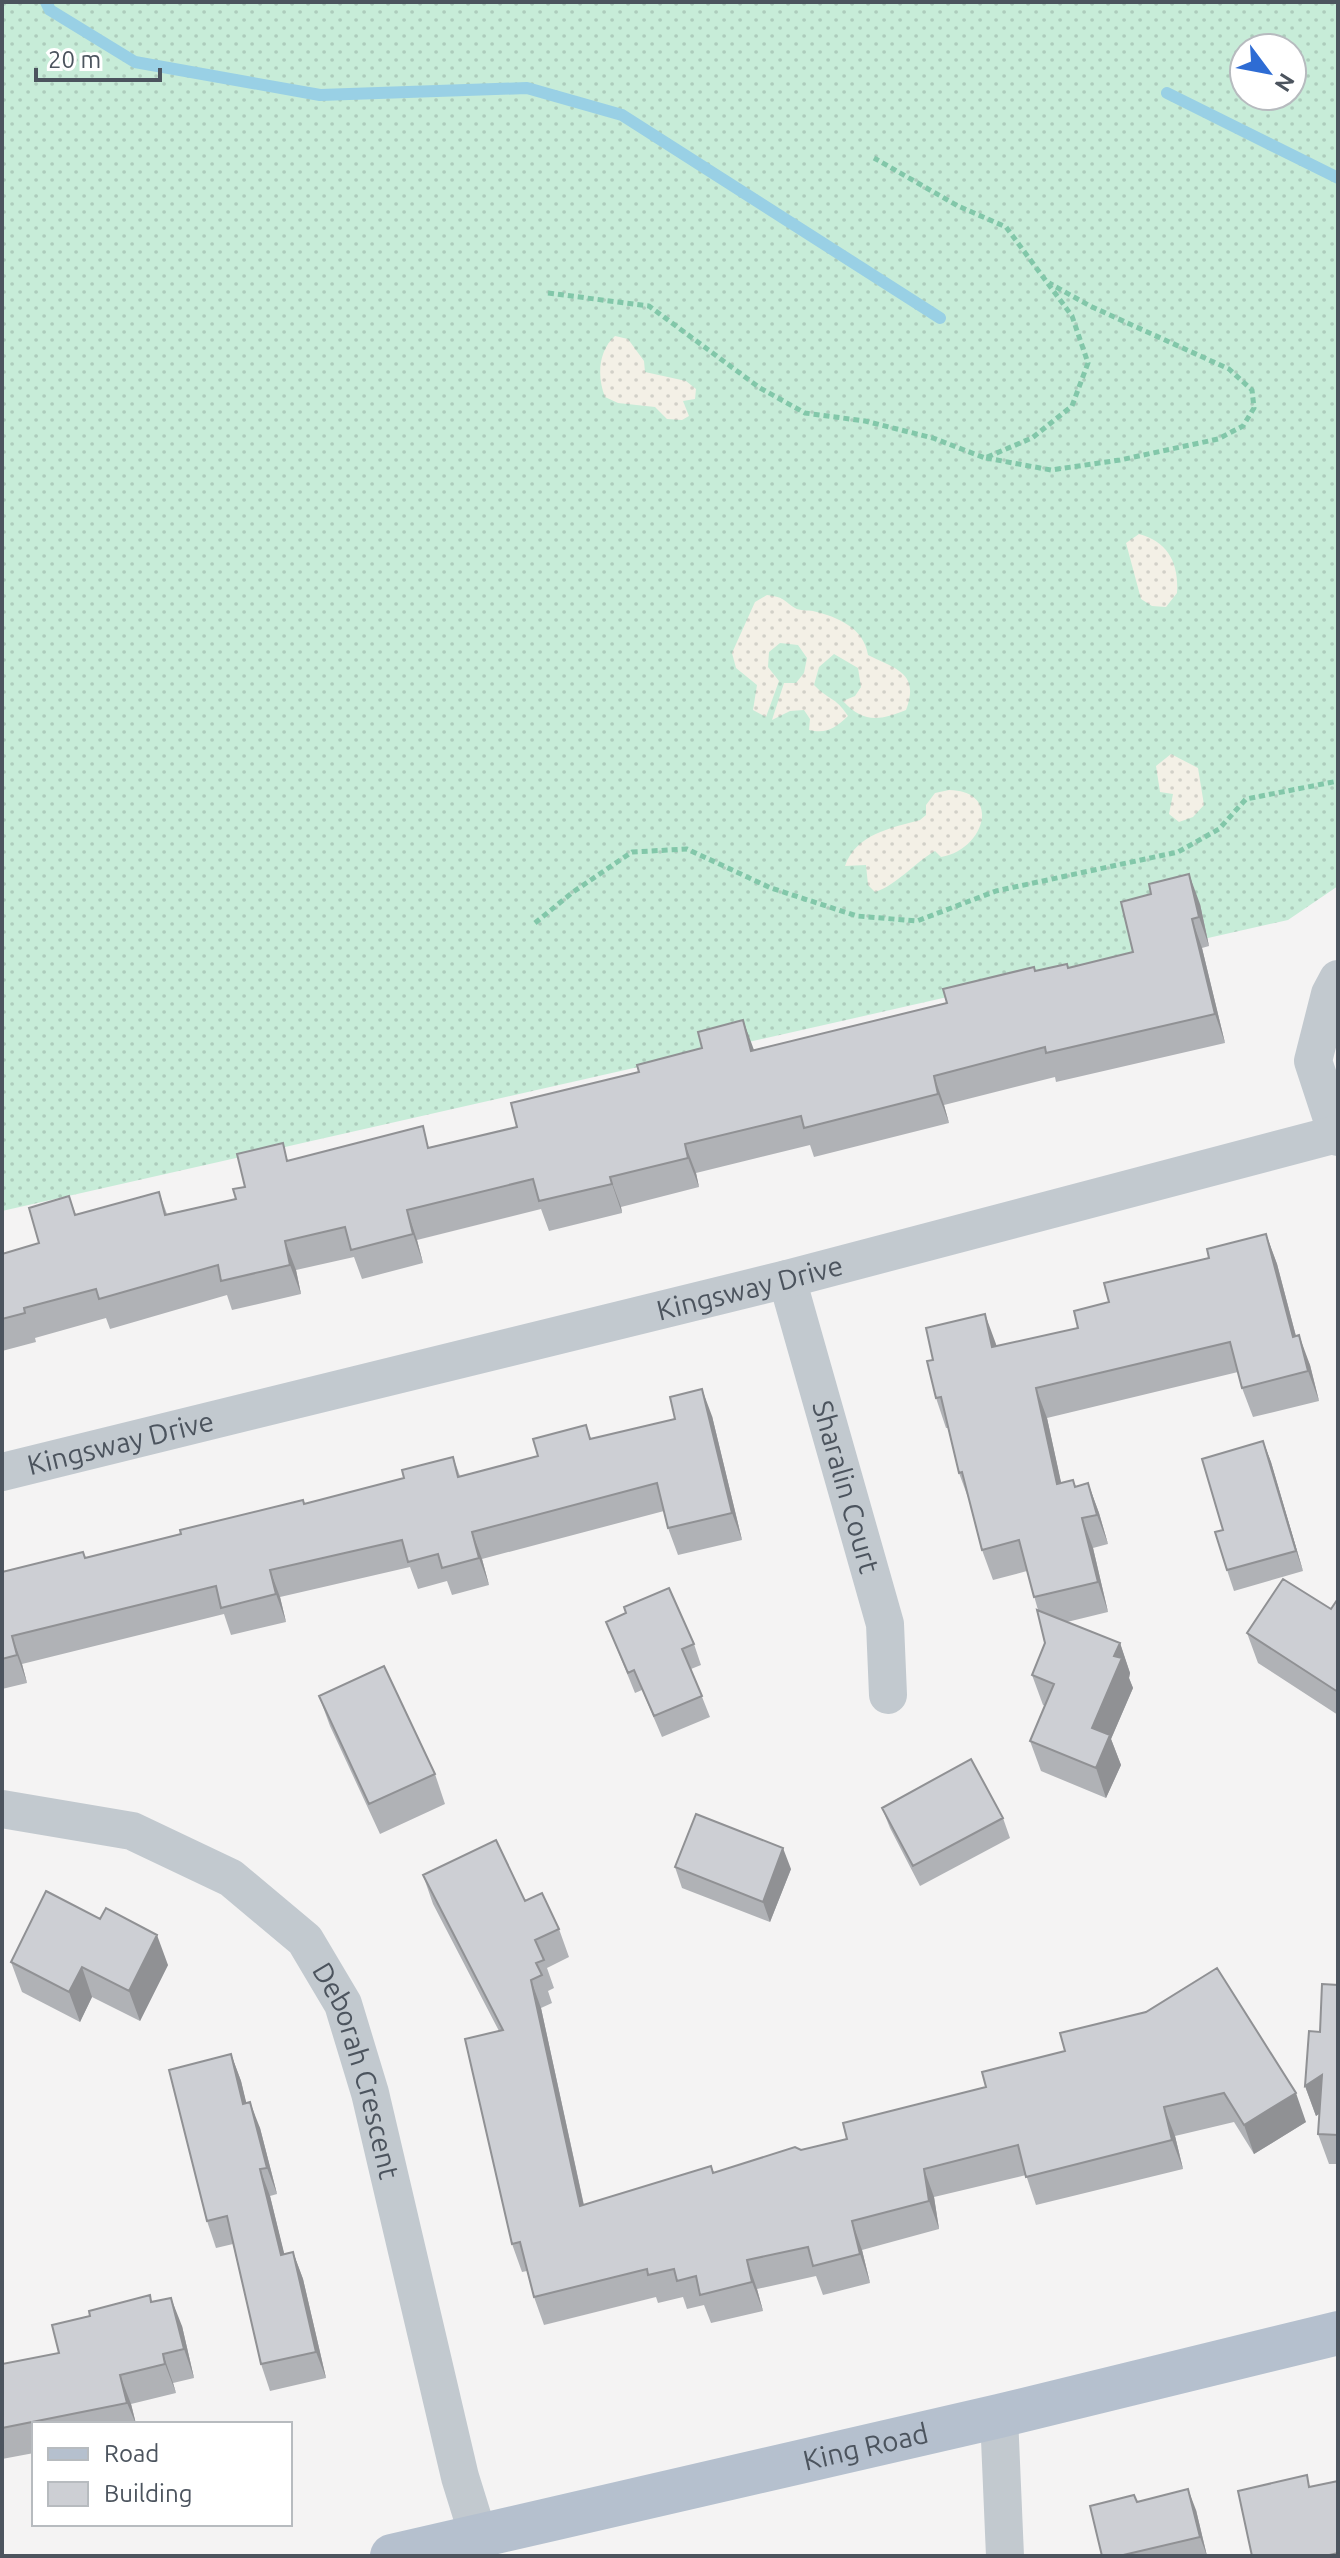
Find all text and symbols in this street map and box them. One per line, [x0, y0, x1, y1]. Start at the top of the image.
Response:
scale bar [36, 32, 160, 82]
north arrow [1228, 32, 1308, 112]
text: 20 m [48, 46, 101, 73]
text: N [1270, 69, 1300, 96]
street label: Kingsway Drive [653, 1249, 846, 1326]
street label: Sharalin Court [807, 1397, 886, 1576]
street label: Kingsway Drive [24, 1405, 217, 1480]
street label: Deborah Crescent [307, 1957, 406, 2182]
street label: King Road [800, 2417, 931, 2476]
legend [32, 2422, 292, 2526]
text: Road [104, 2440, 159, 2467]
text: Building [104, 2480, 192, 2507]

